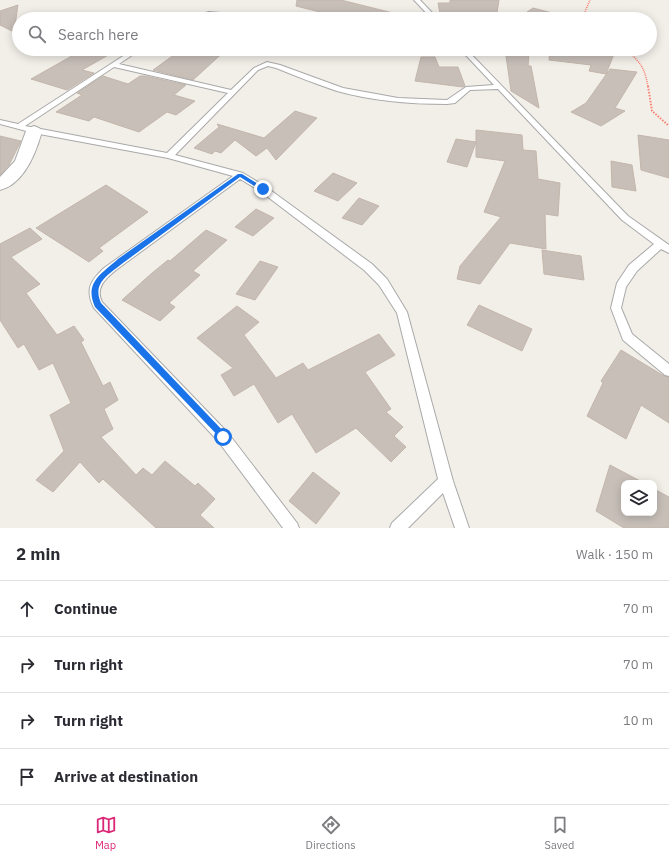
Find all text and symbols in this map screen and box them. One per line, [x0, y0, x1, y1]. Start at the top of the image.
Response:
search box [12, 12, 657, 56]
icon: search [26, 23, 48, 45]
text: Search here [58, 25, 138, 44]
route end [254, 180, 272, 198]
route start [214, 428, 232, 446]
map controls [621, 480, 657, 516]
button: layers [621, 480, 657, 516]
text: 2 min [16, 543, 60, 565]
text: Walk · 150 m [576, 546, 653, 563]
icon: ahead [16, 598, 38, 620]
text: Continue [54, 599, 118, 618]
text: 70 m [623, 600, 653, 617]
icon: right [16, 654, 38, 676]
text: Turn right [54, 655, 123, 674]
text: 70 m [623, 656, 653, 673]
icon: right [16, 710, 38, 732]
text: Turn right [54, 711, 123, 730]
text: 10 m [623, 712, 653, 729]
icon: arrive [16, 766, 38, 788]
text: Arrive at destination [54, 767, 198, 786]
tab: Map [95, 814, 117, 852]
tab: Directions [306, 814, 356, 852]
tab: Saved [545, 814, 574, 852]

